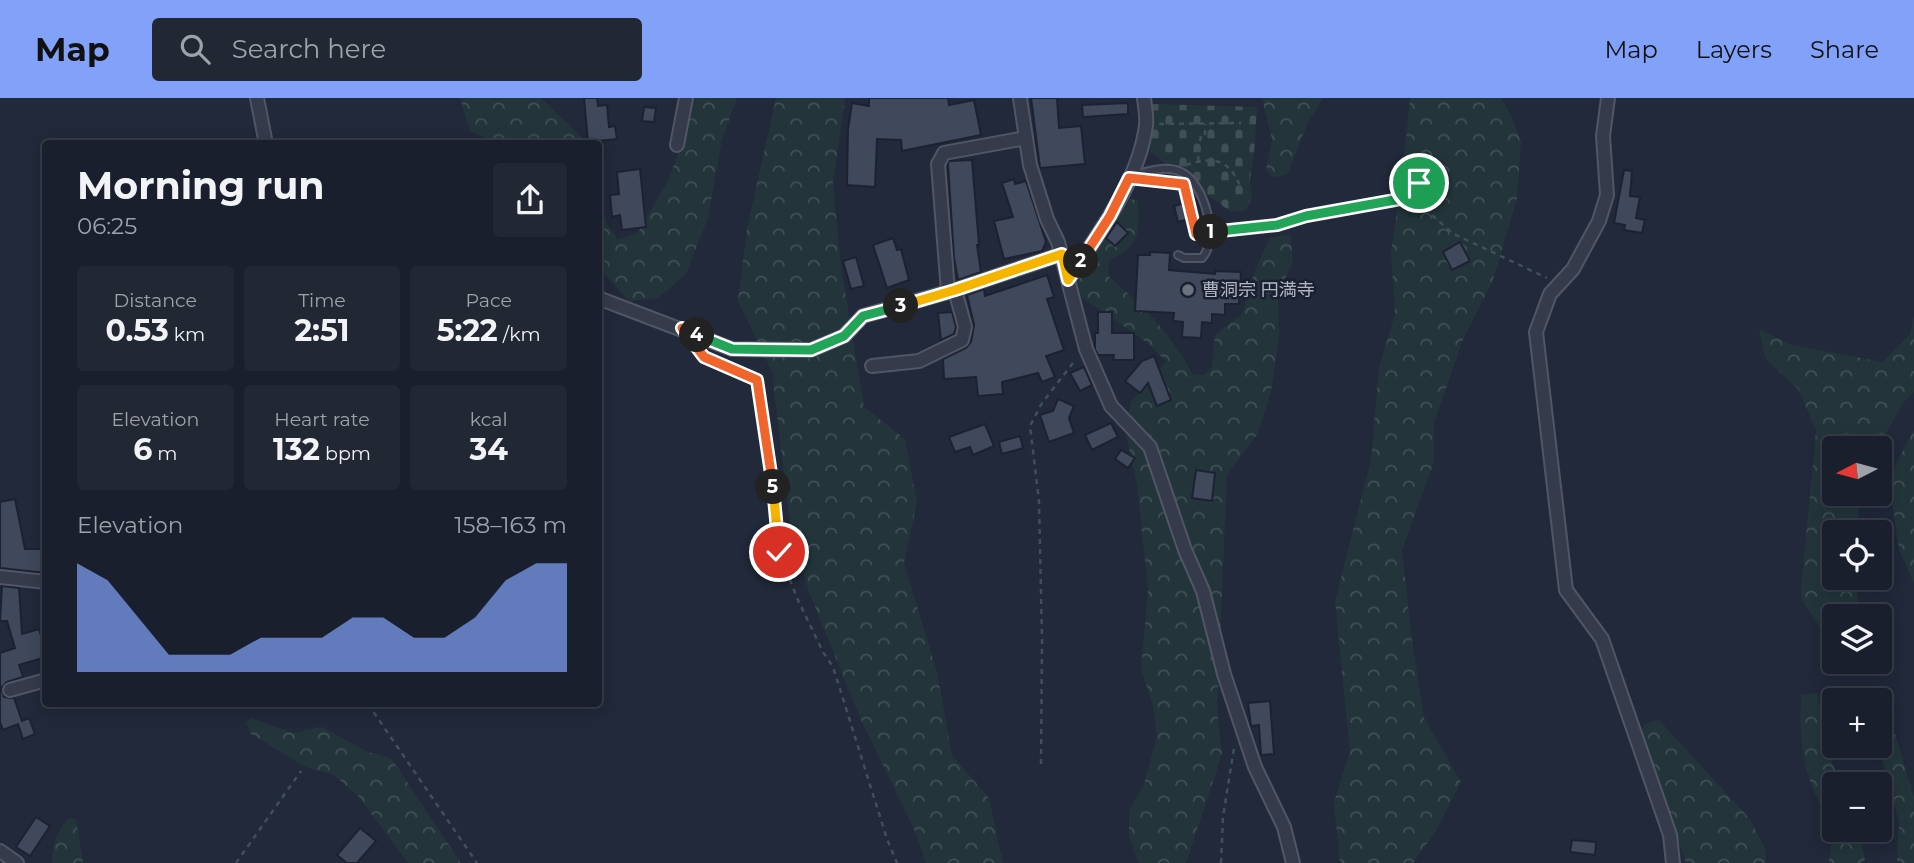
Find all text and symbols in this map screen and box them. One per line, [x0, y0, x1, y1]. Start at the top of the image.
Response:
search box [152, 18, 642, 81]
text: Map [35, 29, 110, 69]
icon: search [176, 30, 214, 68]
text: Search here [232, 33, 386, 65]
text: Map [1604, 35, 1658, 64]
text: Layers [1696, 35, 1772, 64]
text: Share [1810, 35, 1879, 64]
pin [1389, 153, 1449, 213]
text: Morning run [77, 162, 325, 209]
button: share [493, 163, 567, 237]
icon: arrive [1400, 164, 1438, 202]
text: 06:25 [77, 212, 137, 240]
pin: 1 [1194, 214, 1228, 250]
text: 1 [1207, 220, 1214, 243]
pin: 2 [1064, 244, 1098, 278]
text: 2 [1075, 249, 1086, 272]
place label: 曹洞宗 円満寺 [1202, 279, 1315, 301]
marker: 曹洞宗 円満寺 [1180, 282, 1196, 298]
pin: 3 [884, 288, 918, 324]
text: Distance [114, 289, 197, 312]
text: Time [298, 289, 346, 312]
text: Pace [465, 289, 512, 312]
text: 3 [895, 294, 906, 317]
text: 0.53 [106, 312, 169, 349]
text: 2:51 [294, 312, 350, 349]
text: 5:22 [437, 312, 498, 349]
pin: 4 [680, 317, 714, 352]
text: km [169, 323, 205, 346]
text: /km [498, 323, 541, 346]
text: 4 [690, 323, 703, 346]
text: Elevation [111, 408, 199, 431]
text: Heart rate [274, 408, 370, 431]
text: kcal [470, 408, 508, 431]
text: 6 [133, 431, 152, 468]
text: 132 [273, 431, 320, 468]
text: 34 [469, 431, 508, 468]
north arrow [1822, 436, 1892, 506]
map controls [1822, 436, 1892, 842]
text: m [152, 442, 177, 465]
text: bpm [320, 442, 371, 465]
pin: 5 [756, 470, 790, 504]
text: 5 [767, 475, 778, 498]
text: Elevation [77, 511, 183, 539]
text: 158–163 m [454, 511, 567, 539]
button: locate [1822, 520, 1892, 590]
pin [749, 522, 809, 582]
icon: check [760, 533, 798, 571]
button: layers [1822, 604, 1892, 674]
button: + [1822, 688, 1892, 758]
button: − [1822, 772, 1892, 842]

